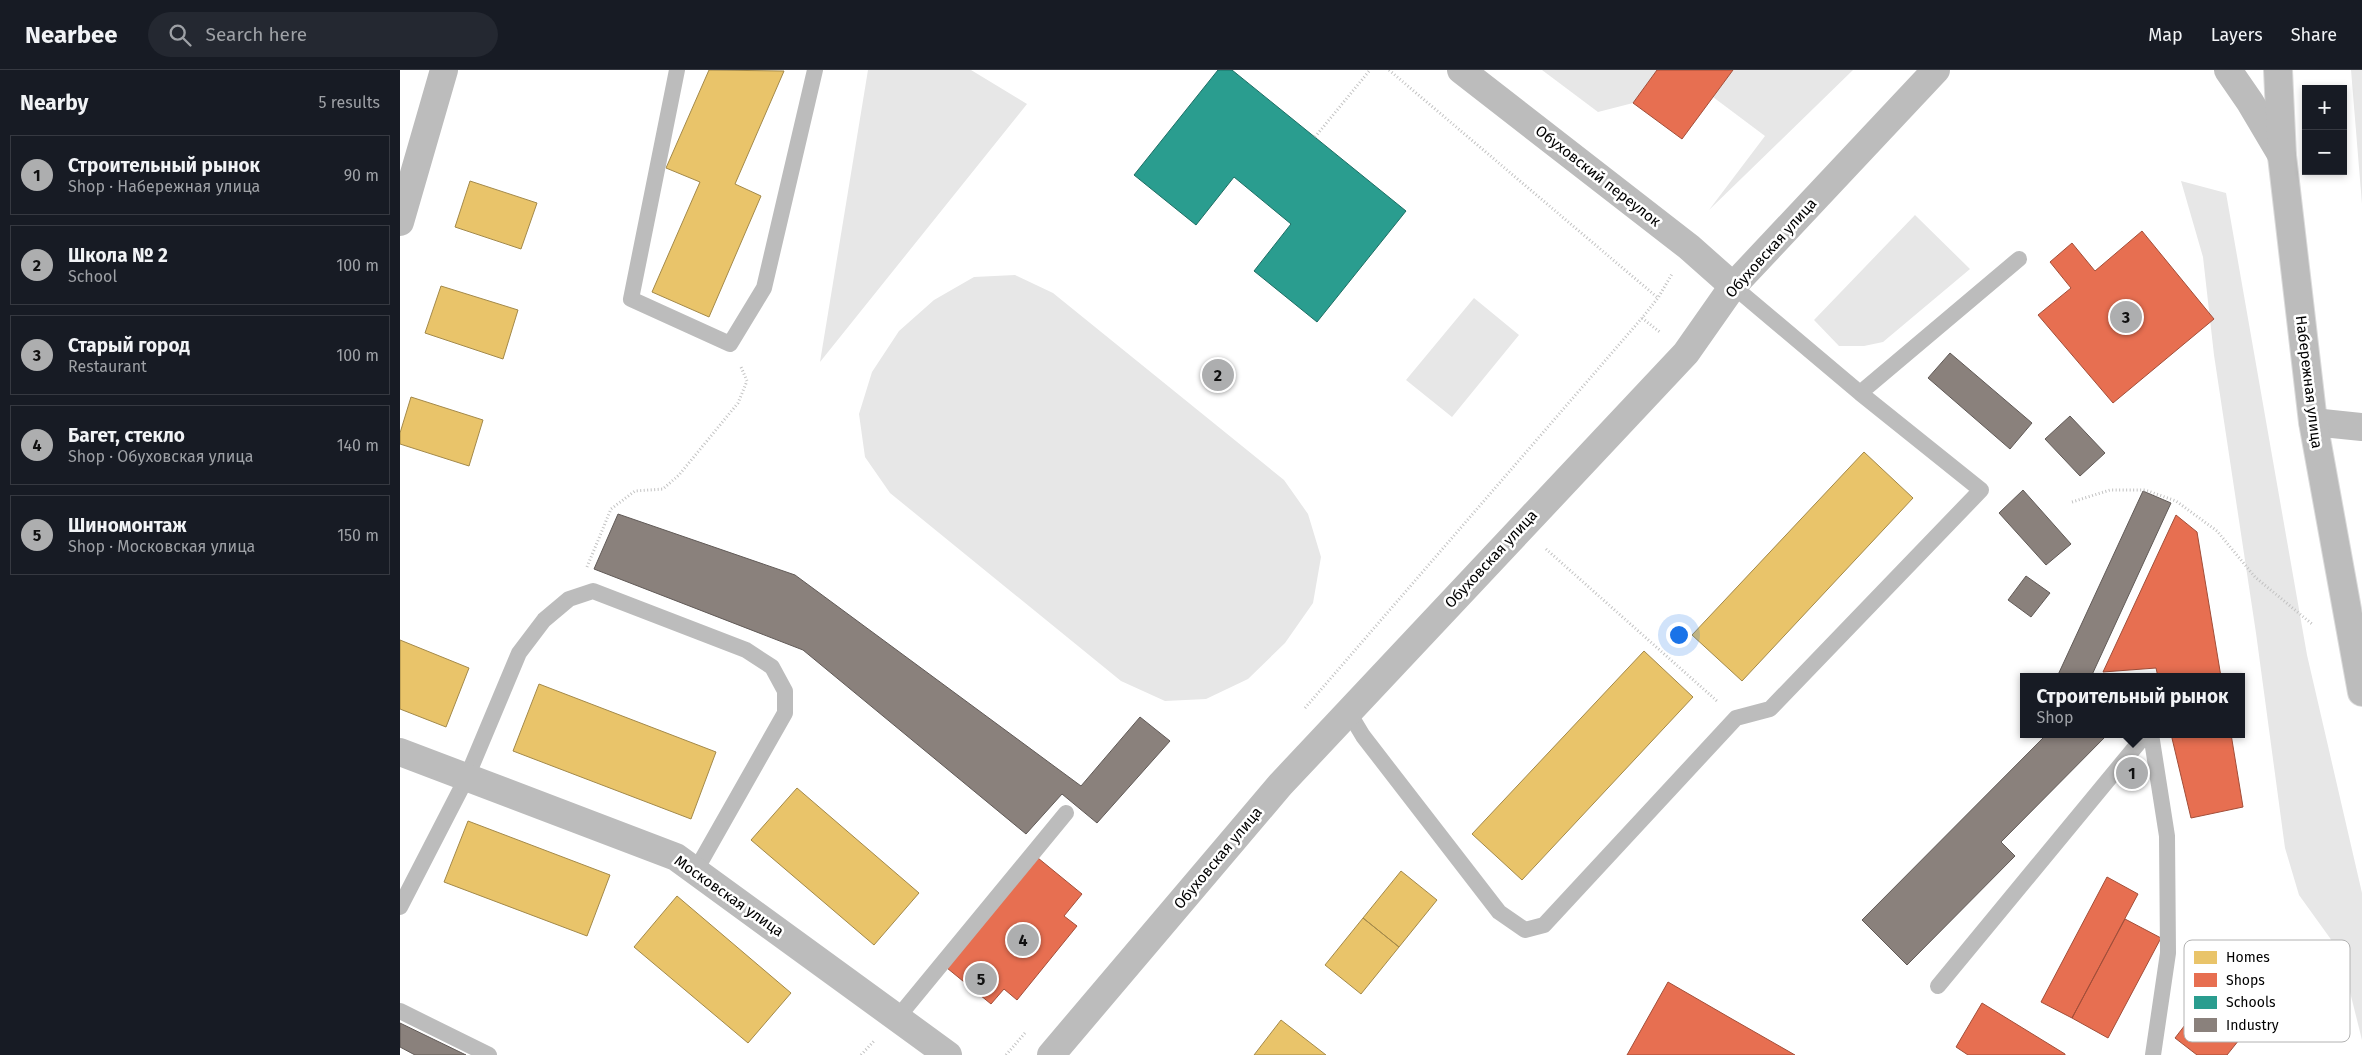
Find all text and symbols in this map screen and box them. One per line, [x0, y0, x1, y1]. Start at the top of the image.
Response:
search box [148, 12, 498, 57]
text: Nearbee [25, 21, 118, 49]
icon: search [166, 21, 194, 49]
text: Search here [206, 23, 307, 46]
text: Map [2148, 24, 2183, 46]
text: Layers [2211, 24, 2263, 46]
text: Share [2291, 24, 2337, 46]
map controls [2302, 85, 2347, 175]
button: + [2302, 85, 2347, 130]
text: Nearby [20, 90, 88, 116]
text: 5 results [319, 93, 380, 112]
street label: Обуховский переулок [1532, 121, 1664, 231]
button: − [2302, 130, 2347, 175]
text: Строительный рынок [68, 154, 260, 177]
text: 1 [33, 166, 41, 185]
text: 90 m [344, 166, 379, 185]
text: Shop · Набережная улица [68, 177, 260, 196]
street label: Обуховская улица [1722, 195, 1820, 301]
text: Школа № 2 [68, 244, 168, 267]
text: 2 [33, 256, 41, 275]
text: 100 m [336, 256, 379, 275]
text: School [68, 267, 117, 286]
pin: 3 [2110, 298, 2142, 336]
street label: Набережная улица [2292, 314, 2326, 450]
text: Старый город [68, 334, 190, 357]
text: 3 [33, 346, 41, 365]
text: 100 m [336, 346, 379, 365]
pin: 2 [1202, 356, 1234, 394]
text: Restaurant [68, 357, 147, 376]
text: Багет, стекло [68, 424, 185, 447]
text: 4 [32, 436, 42, 455]
text: 140 m [337, 436, 379, 455]
text: Shop · Обуховская улица [68, 447, 253, 466]
street label: Обуховская улица [1441, 506, 1541, 612]
text: Шиномонтаж [68, 514, 187, 537]
text: 5 [33, 526, 41, 545]
text: 150 m [337, 526, 379, 545]
text: Shop · Московская улица [68, 537, 255, 556]
your location [1666, 622, 1692, 648]
popup [2020, 673, 2245, 738]
text: Строительный рынок [2036, 685, 2229, 708]
text: Shop [2036, 708, 2073, 727]
pin: 1 [2116, 754, 2148, 792]
street label: Обуховская улица [1170, 803, 1266, 913]
street label: Московская улица [671, 852, 787, 940]
pin: 4 [1007, 921, 1039, 959]
legend [2184, 940, 2350, 1042]
text: Homes [2226, 949, 2270, 966]
pin: 5 [965, 960, 997, 998]
text: Shops [2226, 972, 2265, 989]
text: Schools [2226, 994, 2276, 1011]
text: Industry [2226, 1017, 2279, 1034]

